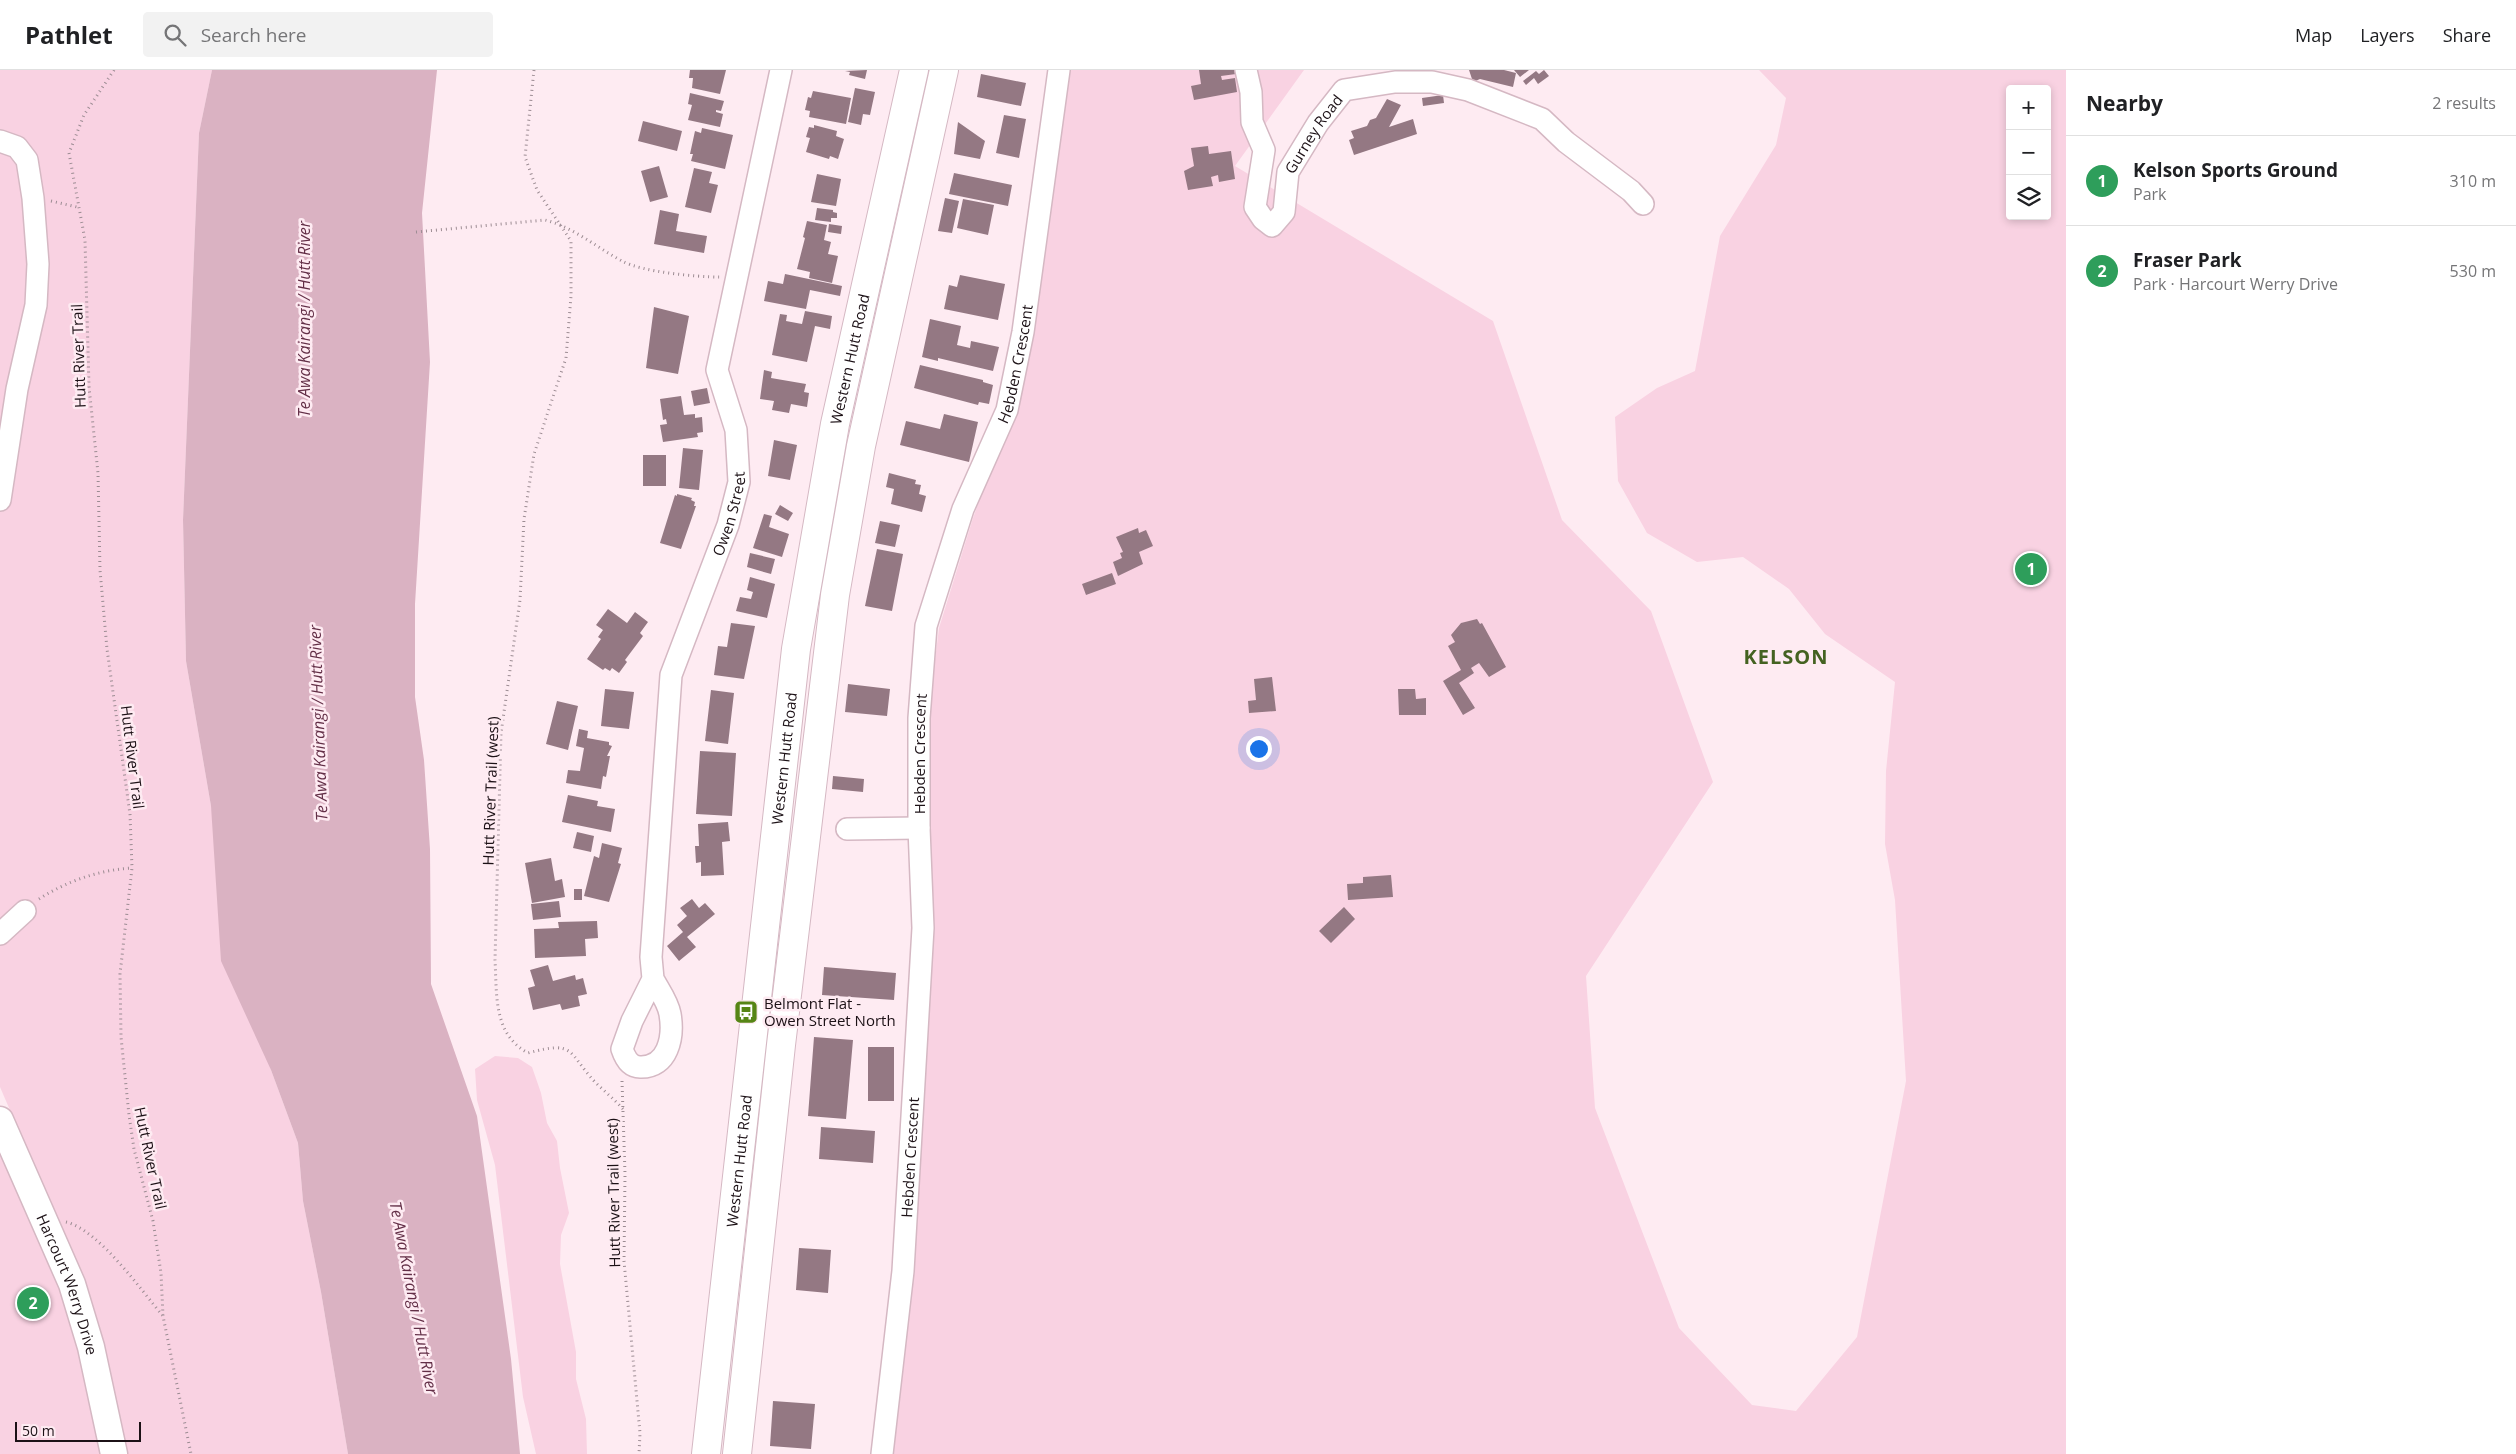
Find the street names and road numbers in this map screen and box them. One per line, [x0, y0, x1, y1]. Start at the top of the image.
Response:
street label: Gurney Road [1280, 90, 1347, 177]
street label: Western Hutt Road [825, 292, 874, 426]
street label: Hebden Crescent [992, 303, 1037, 426]
street label: Hutt River Trail [66, 304, 90, 408]
street label: Owen Street [707, 471, 749, 559]
street label: Western Hutt Road [766, 691, 801, 826]
street label: Hebden Crescent [909, 693, 931, 814]
street label: Hutt River Trail [117, 704, 149, 810]
street label: Hutt River Trail (west) [477, 716, 503, 866]
street label: Western Hutt Road [721, 1094, 756, 1228]
street label: Hebden Crescent [896, 1097, 923, 1218]
street label: Hutt River Trail [130, 1105, 172, 1211]
street label: Hutt River Trail (west) [602, 1118, 624, 1268]
street label: Harcourt Werry Drive [32, 1211, 102, 1357]

